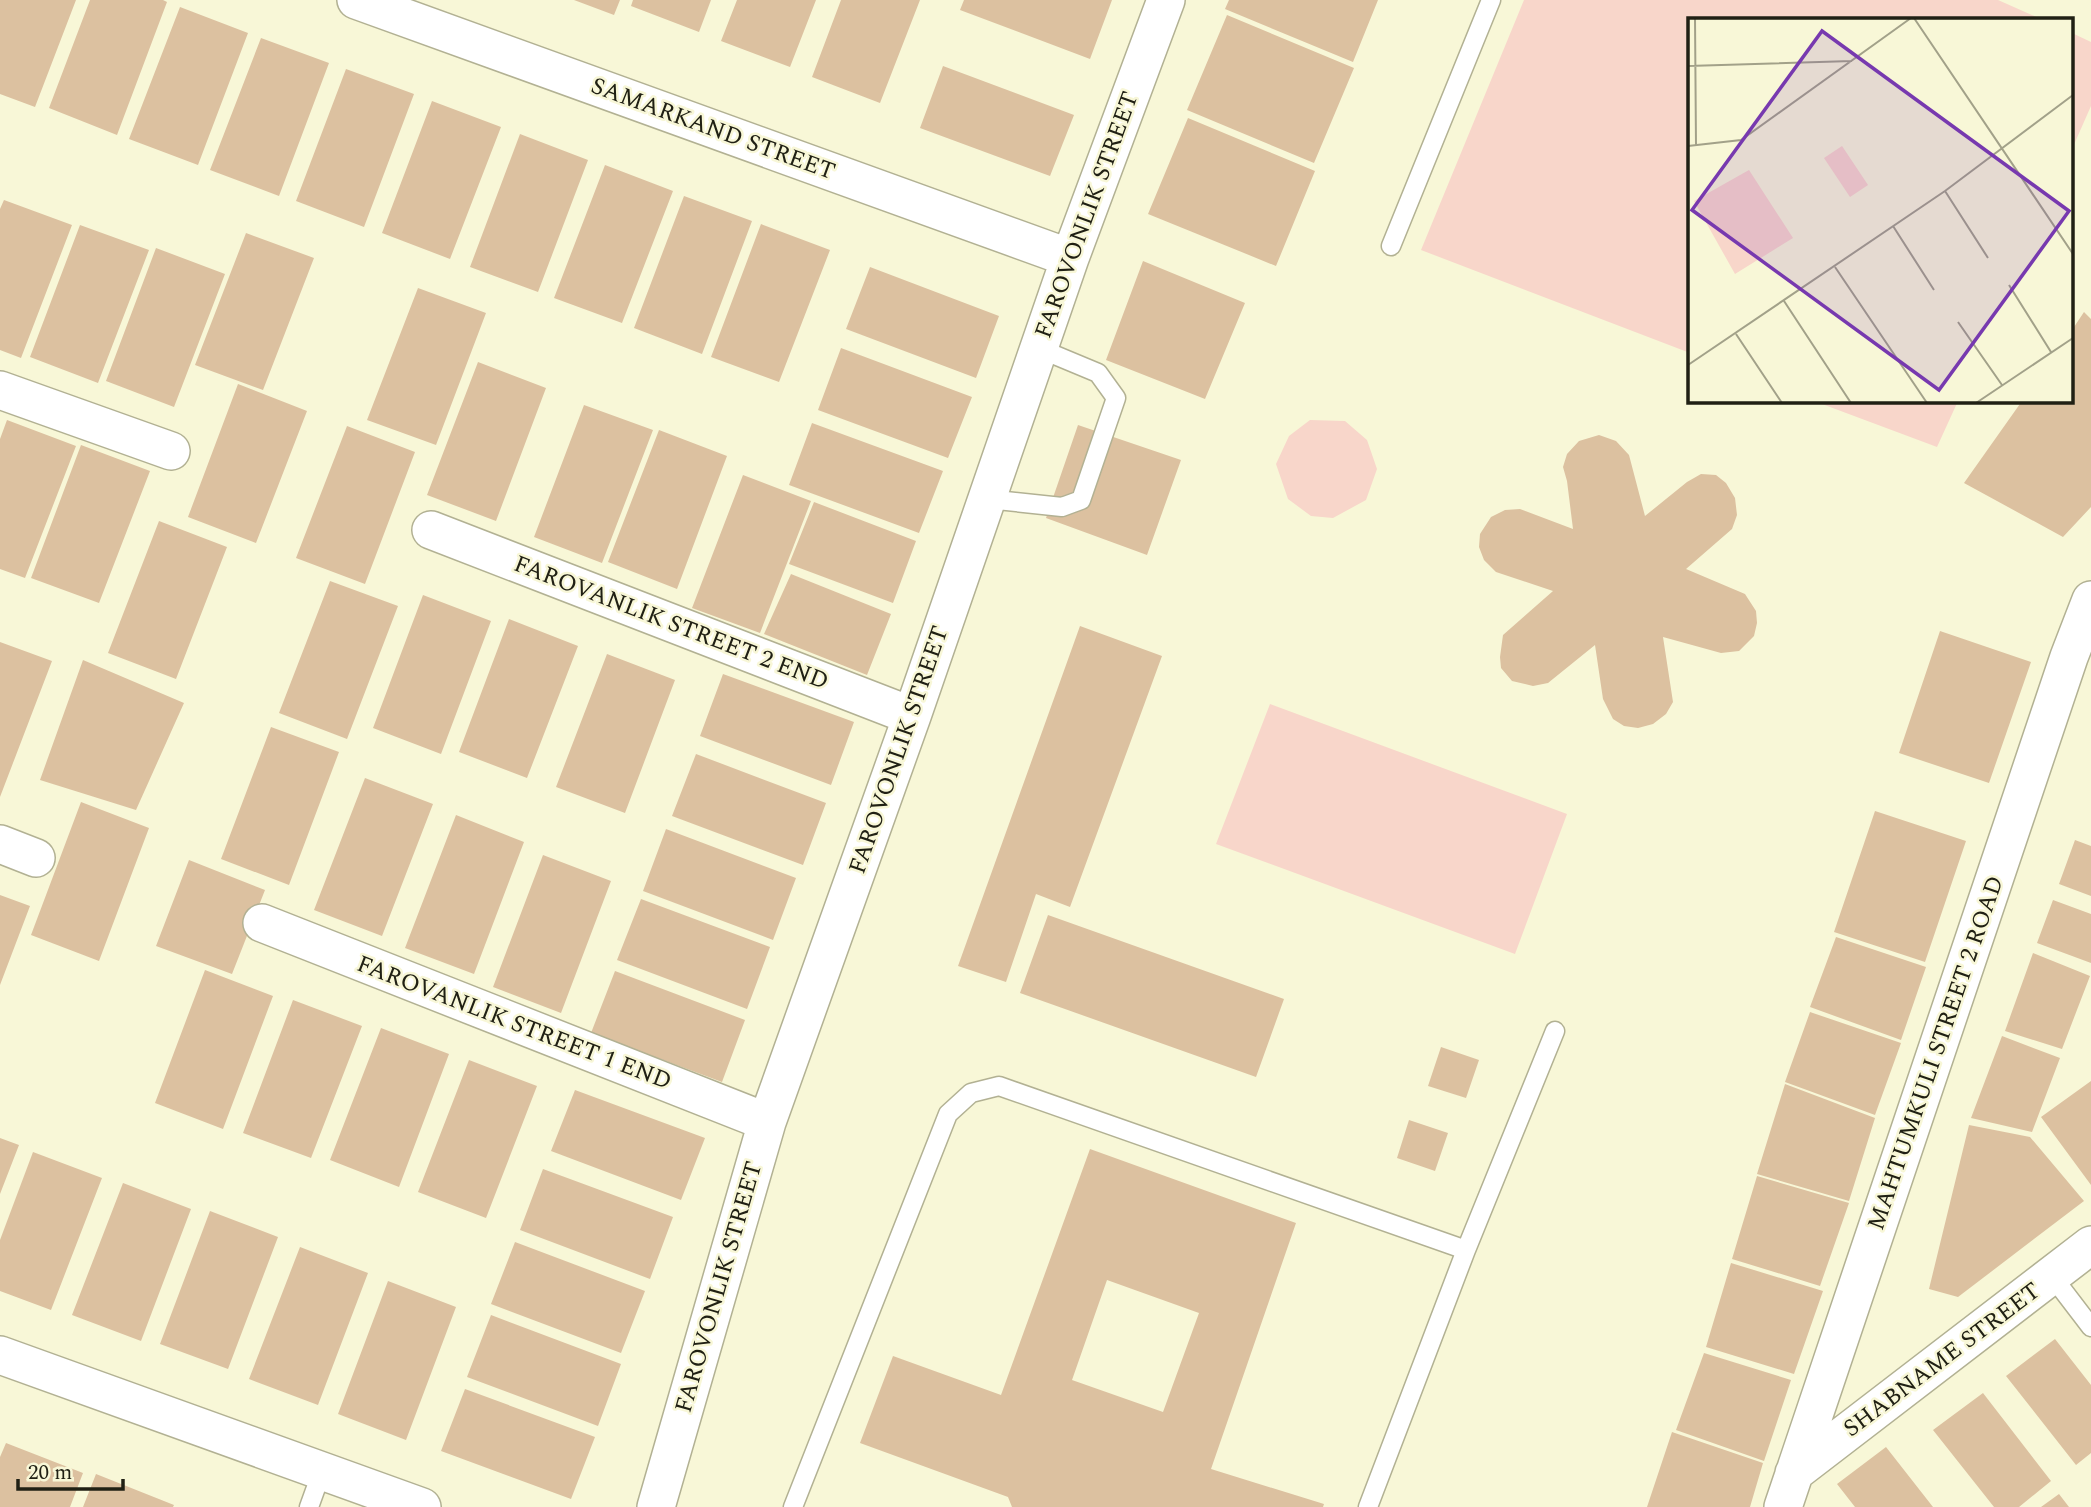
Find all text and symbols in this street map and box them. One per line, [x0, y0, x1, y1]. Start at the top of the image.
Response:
inset map [1688, 18, 2074, 402]
street label: SAMARKAND STREET [586, 68, 840, 190]
street label: FAROVONLIK STREET [1026, 87, 1148, 343]
street label: FAROVANLIK STREET 2 END [508, 546, 834, 700]
street label: FAROVONLIK STREET [840, 621, 958, 879]
street label: MAHTUMKULI STREET 2 ROAD [1858, 871, 2014, 1235]
street label: FAROVANLIK STREET 1 END [351, 946, 677, 1100]
street label: FAROVONLIK STREET [666, 1157, 772, 1417]
street label: SHABNAME STREET [1836, 1274, 2048, 1446]
scale bar [18, 1448, 122, 1492]
text: 20 m [28, 1457, 72, 1489]

